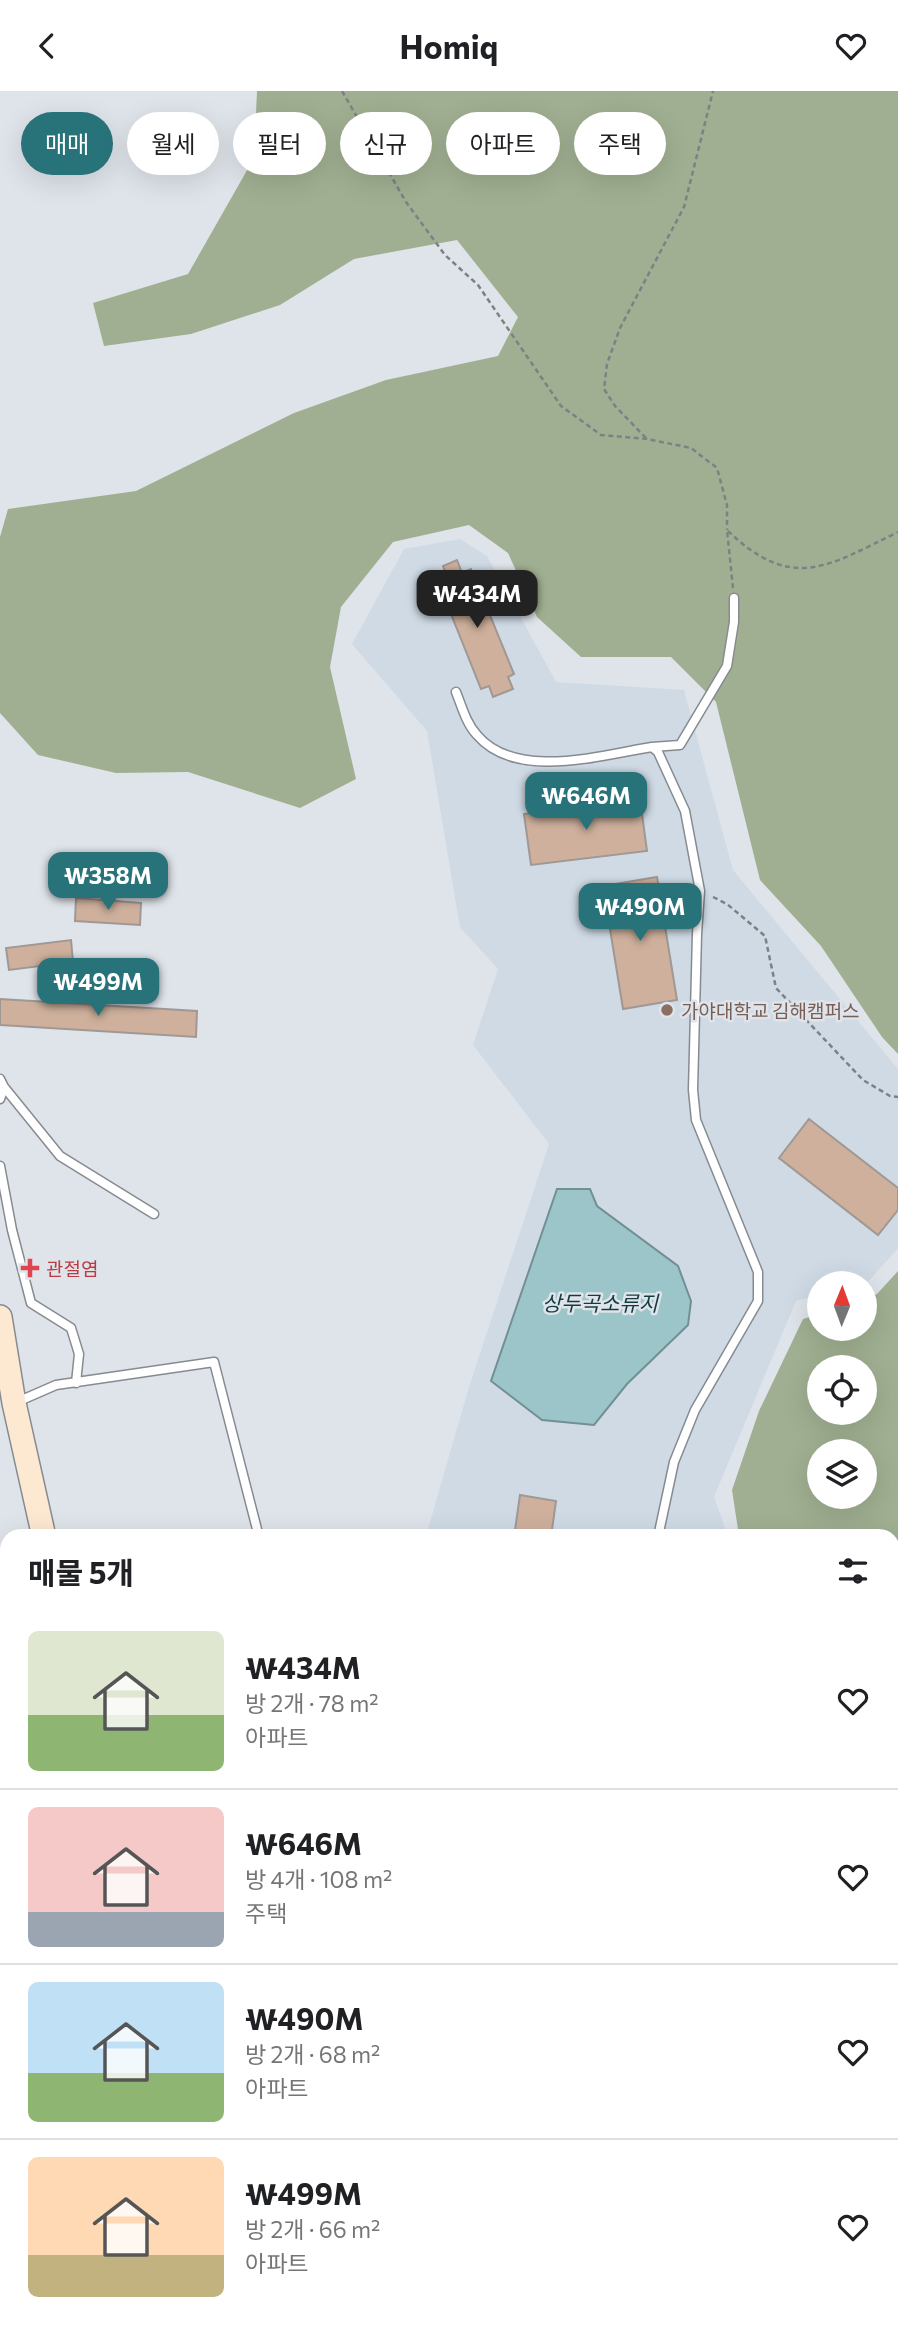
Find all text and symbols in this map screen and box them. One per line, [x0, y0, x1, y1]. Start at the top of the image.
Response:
text: Homiq [400, 26, 498, 66]
icon: back [28, 27, 66, 65]
icon: heart [832, 27, 870, 65]
chip: 매매 [21, 112, 113, 175]
chip: 월세 [127, 112, 219, 175]
chip: 필터 [233, 112, 326, 175]
chip: 신규 [340, 112, 432, 175]
chip: 아파트 [446, 112, 560, 175]
chip: 주택 [574, 112, 666, 175]
pin: ₩434M [428, 571, 526, 630]
text: ₩434M [433, 579, 521, 607]
pin: ₩646M [537, 773, 635, 832]
text: ₩646M [541, 781, 631, 809]
pin: ₩358M [59, 853, 157, 912]
text: ₩358M [64, 861, 152, 889]
pin: ₩490M [591, 883, 689, 943]
text: ₩490M [595, 892, 685, 920]
pin: ₩499M [49, 958, 147, 1018]
text: ₩499M [53, 967, 143, 995]
place label: 가야대학교 김해캠퍼스 [681, 999, 859, 1022]
marker: 가야대학교 김해캠퍼스 [659, 1002, 675, 1018]
place label: 관절염 [46, 1257, 98, 1280]
marker: 관절염 [20, 1258, 40, 1278]
north arrow [807, 1271, 877, 1341]
map controls [807, 1271, 877, 1509]
water label: 상두곡소류지 [542, 1290, 660, 1315]
button: locate [807, 1355, 877, 1425]
button: layers [807, 1439, 877, 1509]
icon: filters [834, 1552, 872, 1590]
text: 매물 5개 [28, 1553, 134, 1590]
text: ₩434M [245, 1648, 361, 1685]
icon: home [84, 1659, 168, 1743]
icon: heart [834, 1682, 872, 1720]
text: 방 2개 · 78 m² [245, 1689, 378, 1717]
text: 아파트 [245, 1723, 308, 1751]
text: ₩646M [245, 1824, 362, 1861]
icon: home [84, 1835, 168, 1919]
icon: heart [834, 1858, 872, 1896]
text: 방 4개 · 108 m² [245, 1865, 392, 1893]
text: 주택 [245, 1899, 287, 1927]
text: ₩490M [245, 1999, 363, 2036]
icon: home [84, 2010, 168, 2094]
icon: heart [834, 2033, 872, 2071]
text: 방 2개 · 68 m² [245, 2040, 380, 2068]
text: 아파트 [245, 2074, 308, 2102]
text: ₩499M [245, 2174, 362, 2211]
icon: home [84, 2185, 168, 2269]
icon: heart [834, 2208, 872, 2246]
text: 방 2개 · 66 m² [245, 2215, 380, 2243]
text: 아파트 [245, 2249, 308, 2277]

